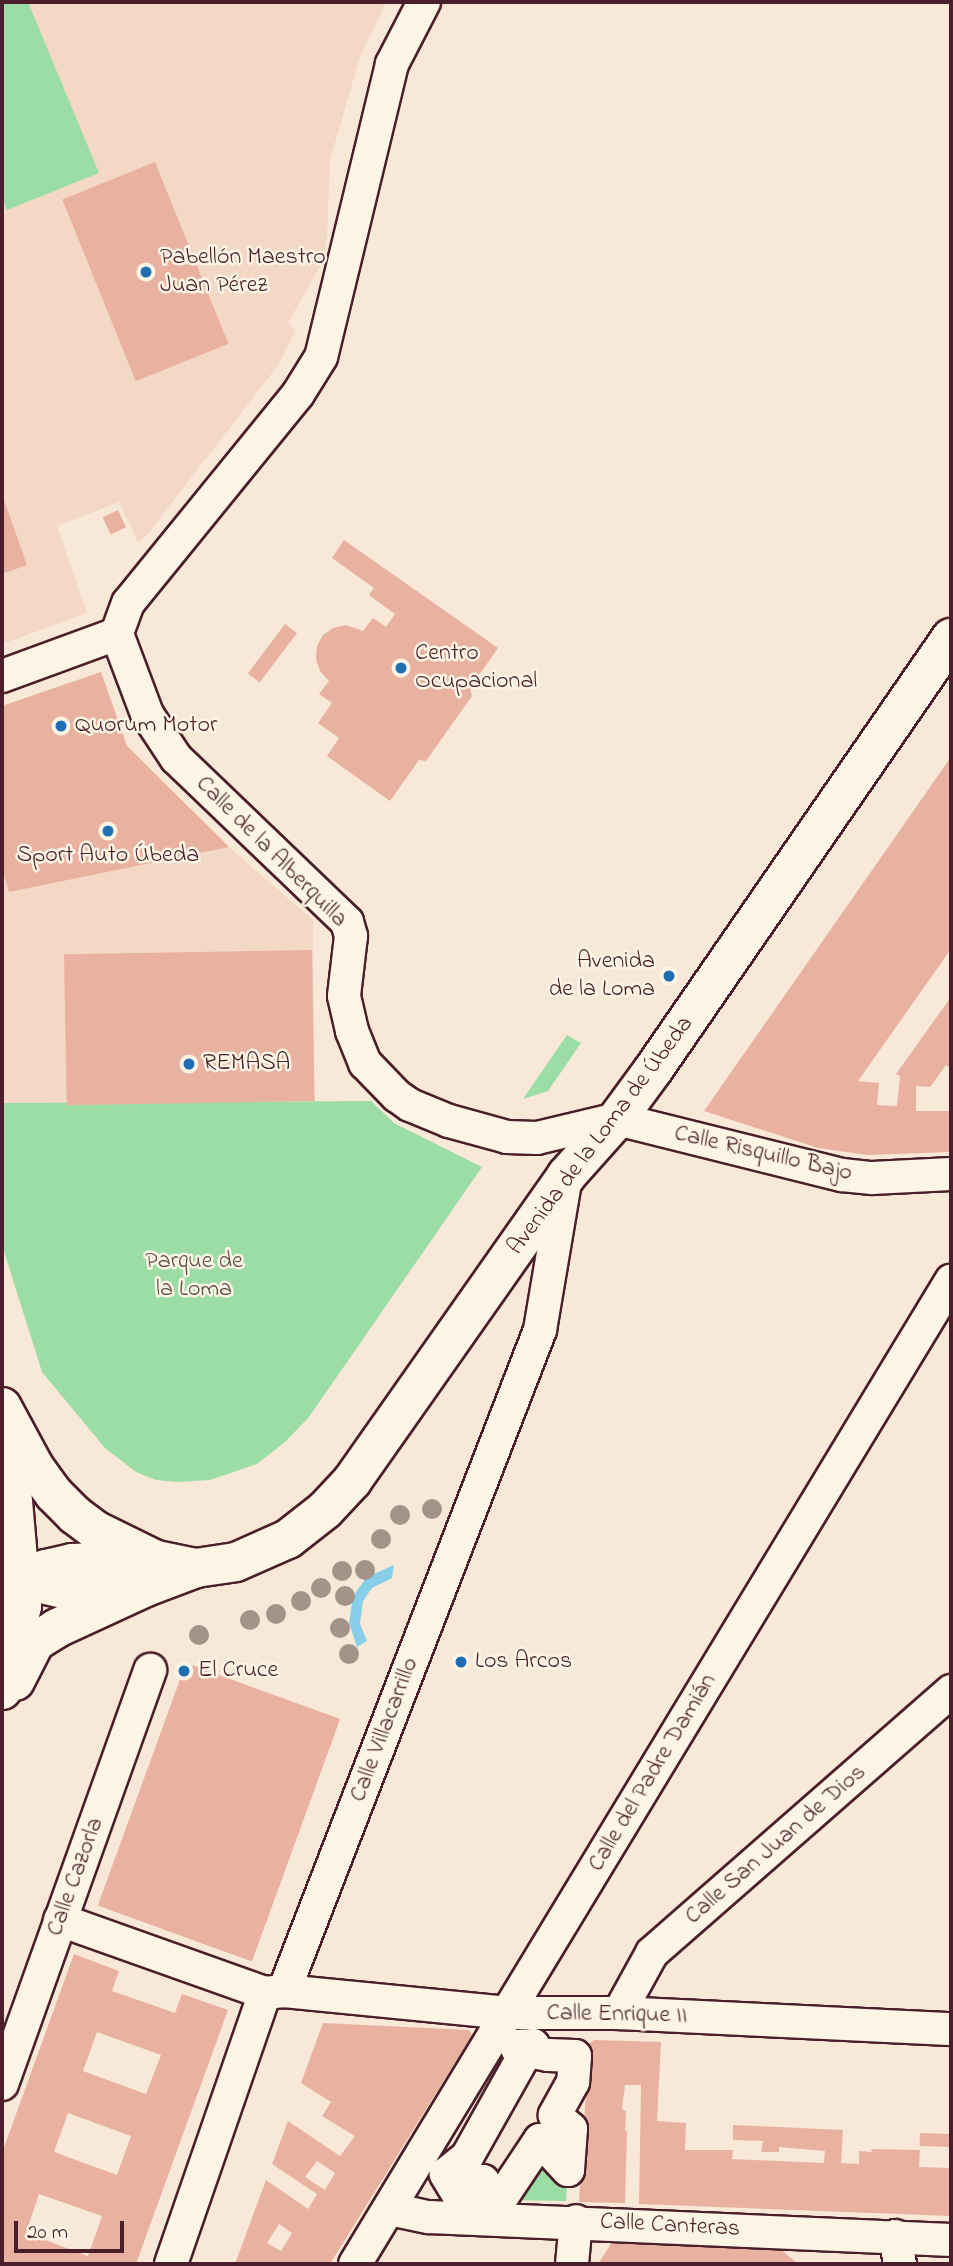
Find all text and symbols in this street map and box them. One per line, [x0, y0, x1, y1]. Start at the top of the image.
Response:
place label: Pabellón Maestro Juan Pérez [160, 244, 326, 300]
marker: Pabellón Maestro Juan Pérez [138, 264, 154, 280]
place label: Centro Ocupacional [415, 640, 537, 696]
marker: Centro Ocupacional [393, 660, 409, 676]
place label: Quorum Motor [75, 712, 217, 740]
marker: Quorum Motor [53, 718, 69, 734]
street label: Calle de la Alberquilla [189, 770, 353, 934]
marker: Sport Auto Úbeda [100, 823, 116, 839]
place label: Sport Auto Úbeda [17, 842, 199, 870]
place label: Avenida de la Loma [549, 948, 655, 1004]
marker: Avenida de la Loma [661, 968, 677, 984]
street label: Avenida de la Loma de Úbeda [502, 1011, 700, 1261]
place label: REMASA [203, 1050, 290, 1078]
marker: REMASA [181, 1056, 197, 1072]
street label: Calle Risquillo Bajo [671, 1120, 855, 1188]
park label: Parque de la Loma [145, 1248, 243, 1304]
place label: Los Arcos [475, 1648, 572, 1676]
street label: Calle Villacarrillo [344, 1654, 426, 1806]
marker: Los Arcos [453, 1654, 469, 1670]
place label: El Cruce [198, 1657, 278, 1685]
marker: El Cruce [176, 1663, 192, 1679]
street label: Calle del Padre Damián [583, 1669, 723, 1877]
street label: Calle San Juan de Dios [680, 1759, 872, 1931]
street label: Calle Cazorla [41, 1814, 111, 1940]
street label: Calle Enrique II [546, 1999, 688, 2031]
scale bar [18, 2206, 128, 2250]
street label: Calle Canteras [599, 2208, 741, 2244]
text: 20 m [27, 2218, 68, 2248]

